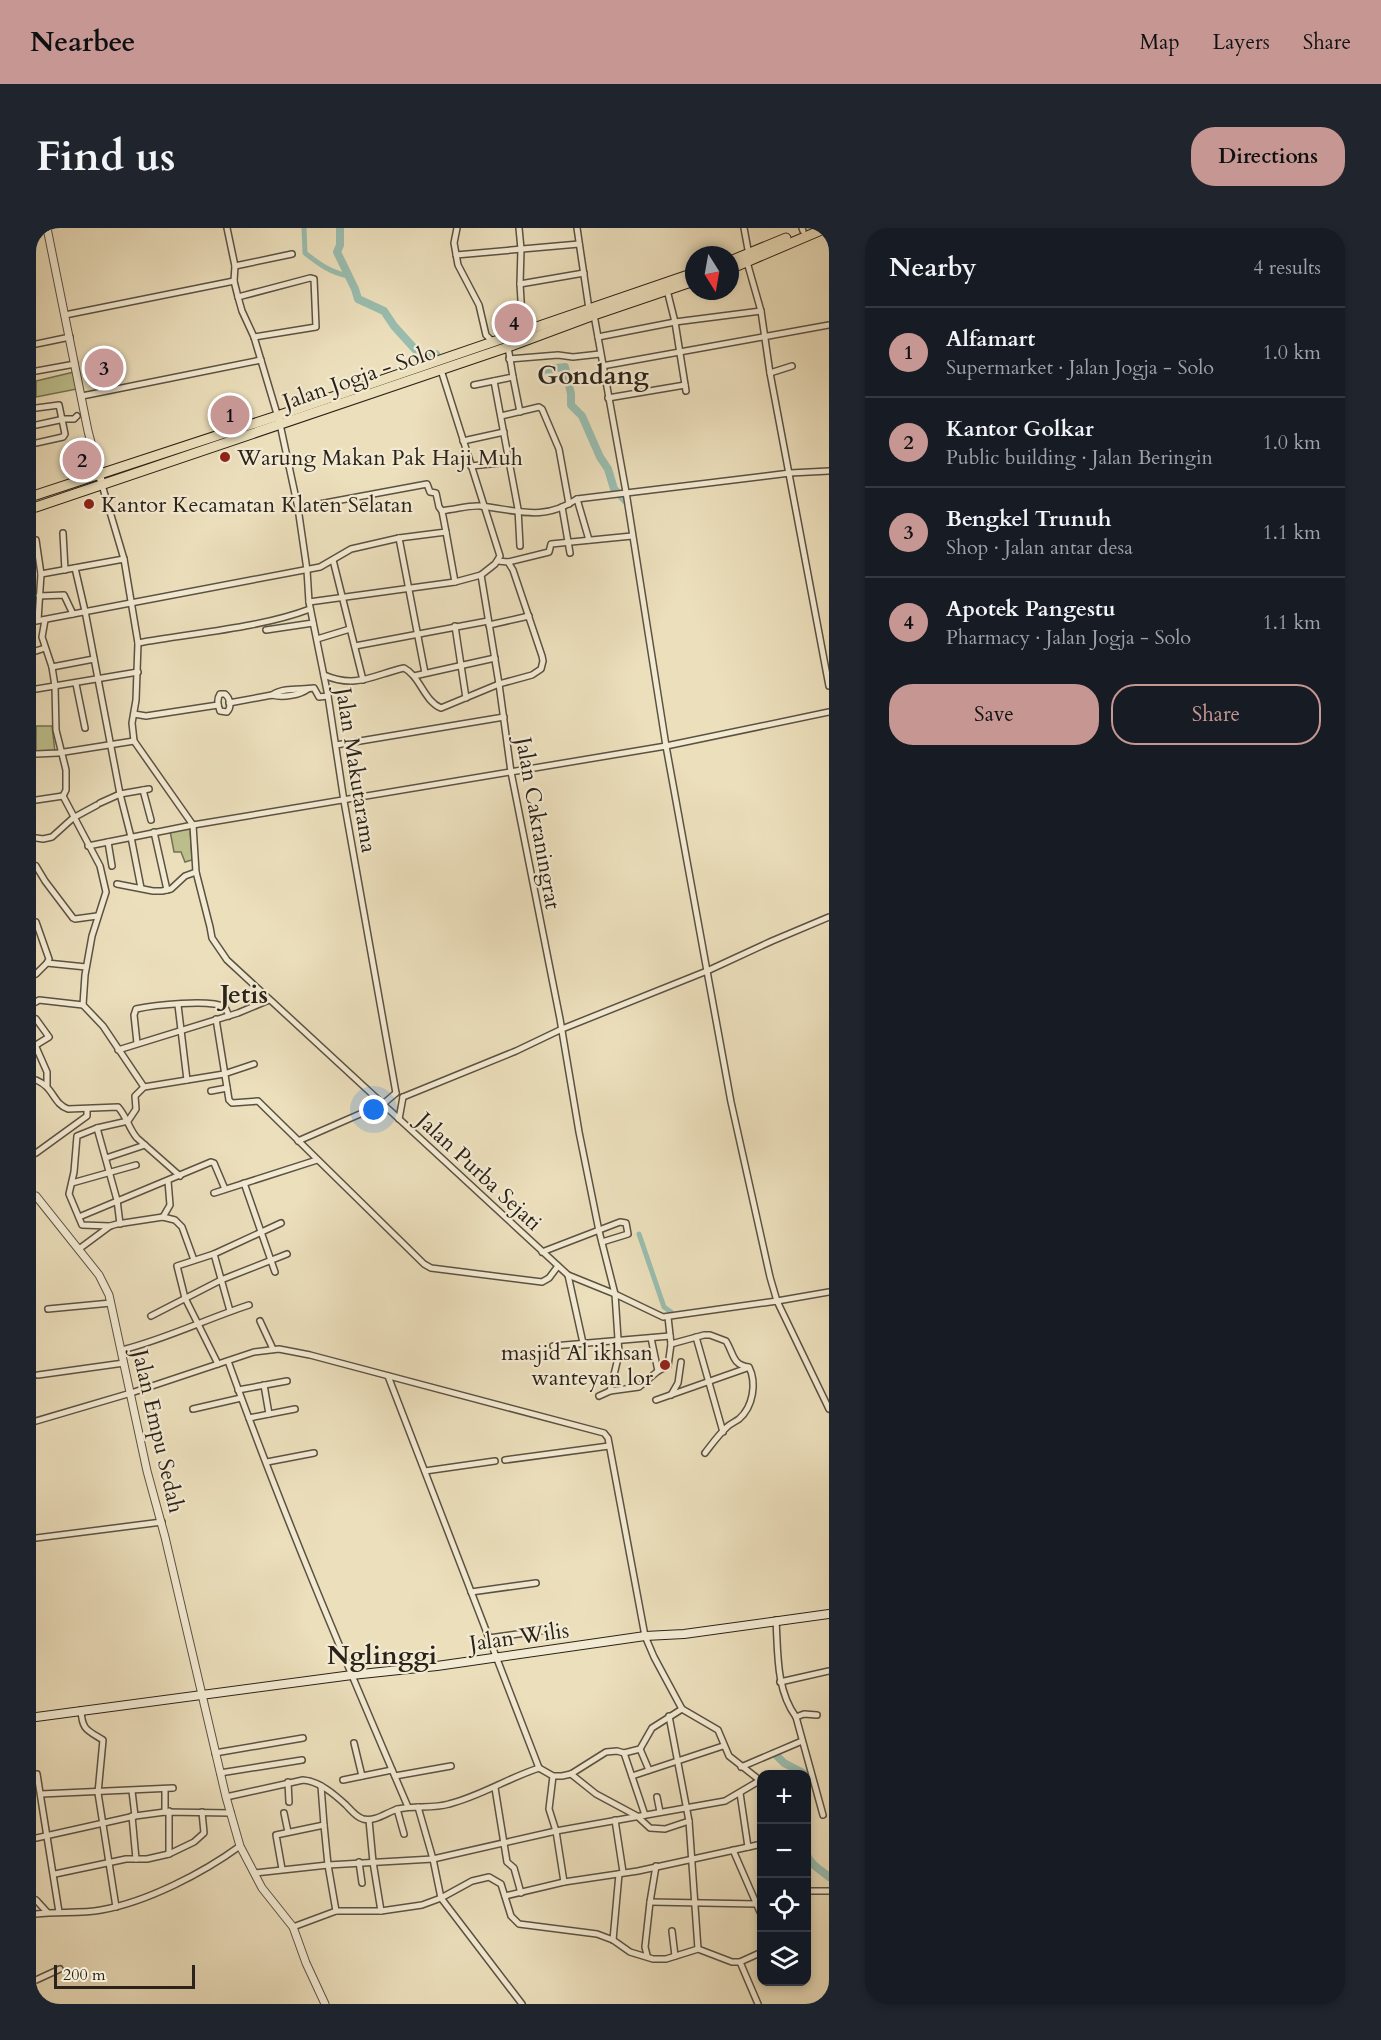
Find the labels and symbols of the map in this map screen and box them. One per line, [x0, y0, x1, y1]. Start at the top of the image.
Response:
north arrow [685, 246, 739, 300]
pin: 4 [494, 300, 534, 346]
street label: Jalan Jogja - Solo [276, 337, 440, 418]
pin: 3 [84, 346, 124, 390]
district label: Gondang [537, 358, 649, 393]
pin: 1 [210, 392, 250, 438]
pin: 2 [62, 438, 102, 482]
place label: Warung Makan Pak Haji Muh [236, 443, 523, 473]
marker: Warung Makan Pak Haji Muh [218, 450, 232, 464]
place label: Kantor Kecamatan Klaten Selatan [101, 490, 413, 520]
marker: Kantor Kecamatan Klaten Selatan [82, 497, 96, 511]
street label: Jalan Makutarama [328, 683, 384, 855]
street label: Jalan Cakraningrat [508, 732, 568, 912]
district label: Jetis [216, 977, 268, 1012]
your location [359, 1095, 388, 1124]
street label: Jalan Purba Sejati [408, 1104, 548, 1237]
place label: masjid Al ikhsan wanteyan lor [501, 1338, 654, 1393]
street label: Jalan Empu Sedah [124, 1344, 191, 1516]
marker: masjid Al ikhsan wanteyan lor [658, 1358, 672, 1372]
street label: Jalan Wilis [465, 1615, 571, 1659]
district label: Nglinggi [327, 1638, 437, 1673]
scale bar [54, 1962, 195, 1990]

